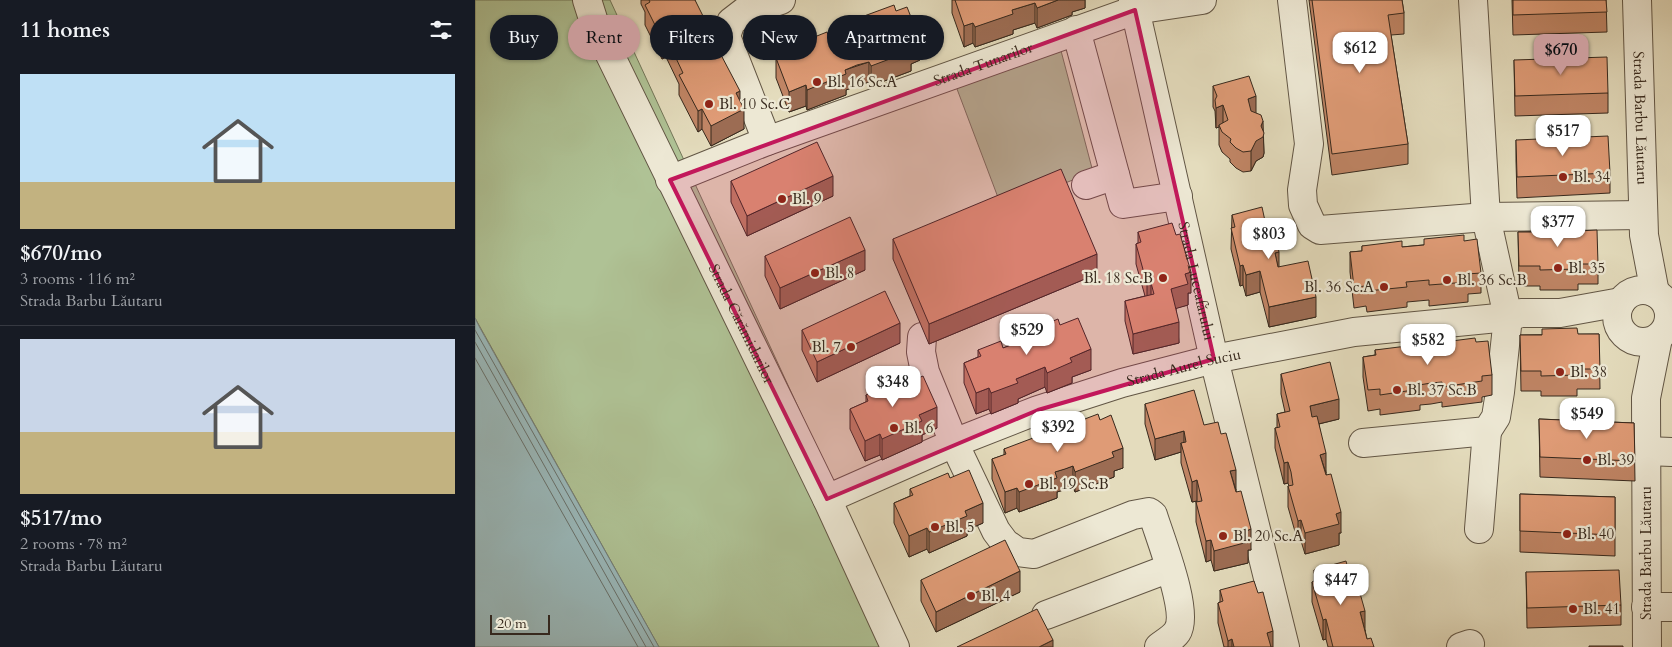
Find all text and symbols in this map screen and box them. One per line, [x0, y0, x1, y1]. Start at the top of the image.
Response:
chip: Buy [490, 15, 558, 60]
chip: Rent [568, 15, 640, 60]
chip: Filters [650, 15, 733, 60]
chip: New [743, 15, 817, 60]
chip: Apartment [827, 15, 944, 60]
text: 11 homes [20, 16, 110, 45]
icon: filters [427, 16, 455, 44]
pin: $612 [1330, 32, 1390, 74]
pin: $670 [1531, 34, 1591, 76]
street label: Strada Tunarilor [931, 37, 1036, 91]
text: $612 [1344, 37, 1376, 59]
text: $670 [1545, 39, 1577, 61]
street label: Strada Barbu Lăutaru [1629, 51, 1653, 185]
place label: Bl. 16 Sc.A [827, 72, 897, 92]
marker: Bl. 16 Sc.A [811, 76, 823, 88]
place label: Bl. 10 Sc.C [719, 94, 790, 114]
marker: Bl. 10 Sc.C [703, 98, 715, 110]
icon: home [193, 106, 283, 196]
pin: $517 [1533, 114, 1593, 157]
text: $517 [1547, 120, 1579, 142]
place label: Bl. 34 [1573, 167, 1611, 187]
marker: Bl. 34 [1557, 171, 1569, 183]
place label: Bl. 9 [792, 189, 822, 209]
marker: Bl. 9 [776, 193, 788, 205]
pin: $377 [1528, 206, 1588, 248]
text: $377 [1542, 211, 1574, 233]
pin: $803 [1239, 218, 1299, 260]
street label: Strada Luceafărului [1173, 220, 1219, 342]
text: $803 [1253, 223, 1285, 245]
text: $670/mo [20, 239, 102, 268]
place label: Bl. 35 [1568, 258, 1605, 278]
street label: Strada Cărămidarilor [704, 261, 779, 388]
marker: Bl. 35 [1552, 262, 1564, 274]
place label: Bl. 8 [825, 263, 855, 283]
marker: Bl. 8 [809, 267, 821, 279]
text: 3 rooms · 116 m² [20, 268, 135, 290]
place label: Bl. 18 Sc.B [1083, 268, 1153, 288]
place label: Bl. 36 Sc.B [1457, 270, 1527, 290]
marker: Bl. 18 Sc.B [1157, 272, 1169, 284]
marker: Bl. 36 Sc.B [1441, 274, 1453, 286]
place label: Bl. 36 Sc.A [1304, 277, 1374, 297]
marker: Bl. 36 Sc.A [1378, 281, 1390, 293]
text: Strada Barbu Lăutaru [20, 290, 163, 312]
pin: $529 [997, 314, 1057, 356]
text: $529 [1011, 319, 1043, 341]
pin: $582 [1398, 324, 1458, 366]
text: $582 [1412, 329, 1444, 351]
place label: Bl. 7 [811, 337, 841, 357]
marker: Bl. 7 [845, 341, 857, 353]
street label: Strada Aurel Suciu [1125, 344, 1242, 391]
place label: Bl. 38 [1570, 362, 1607, 382]
pin: $348 [863, 366, 923, 408]
marker: Bl. 38 [1554, 366, 1566, 378]
text: $348 [877, 371, 909, 393]
icon: home [193, 372, 283, 462]
place label: Bl. 37 Sc.B [1407, 380, 1477, 400]
marker: Bl. 37 Sc.B [1391, 384, 1403, 396]
pin: $549 [1557, 398, 1617, 440]
text: $549 [1571, 403, 1603, 425]
pin: $392 [1028, 410, 1088, 453]
text: $392 [1042, 416, 1074, 438]
place label: Bl. 6 [904, 418, 934, 438]
marker: Bl. 6 [888, 422, 900, 434]
place label: Bl. 39 [1597, 450, 1635, 470]
marker: Bl. 39 [1581, 454, 1593, 466]
place label: Bl. 19 Sc.B [1039, 474, 1109, 494]
marker: Bl. 19 Sc.B [1023, 478, 1035, 490]
street label: Strada Barbu Lăutaru [1636, 486, 1656, 620]
text: $517/mo [20, 504, 102, 533]
place label: Bl. 5 [945, 517, 975, 537]
marker: Bl. 5 [929, 521, 941, 533]
place label: Bl. 40 [1577, 524, 1615, 544]
place label: Bl. 20 Sc.A [1233, 526, 1303, 546]
marker: Bl. 40 [1561, 528, 1573, 540]
marker: Bl. 20 Sc.A [1217, 530, 1229, 542]
text: 2 rooms · 78 m² [20, 533, 127, 555]
text: Strada Barbu Lăutaru [20, 555, 163, 577]
pin: $447 [1311, 564, 1371, 606]
text: $447 [1325, 569, 1357, 591]
place label: Bl. 4 [981, 586, 1011, 606]
marker: Bl. 4 [965, 590, 977, 602]
place label: Bl. 41 [1583, 599, 1620, 619]
marker: Bl. 41 [1567, 603, 1579, 615]
scale bar [490, 612, 550, 635]
text: 20 m [497, 614, 527, 633]

